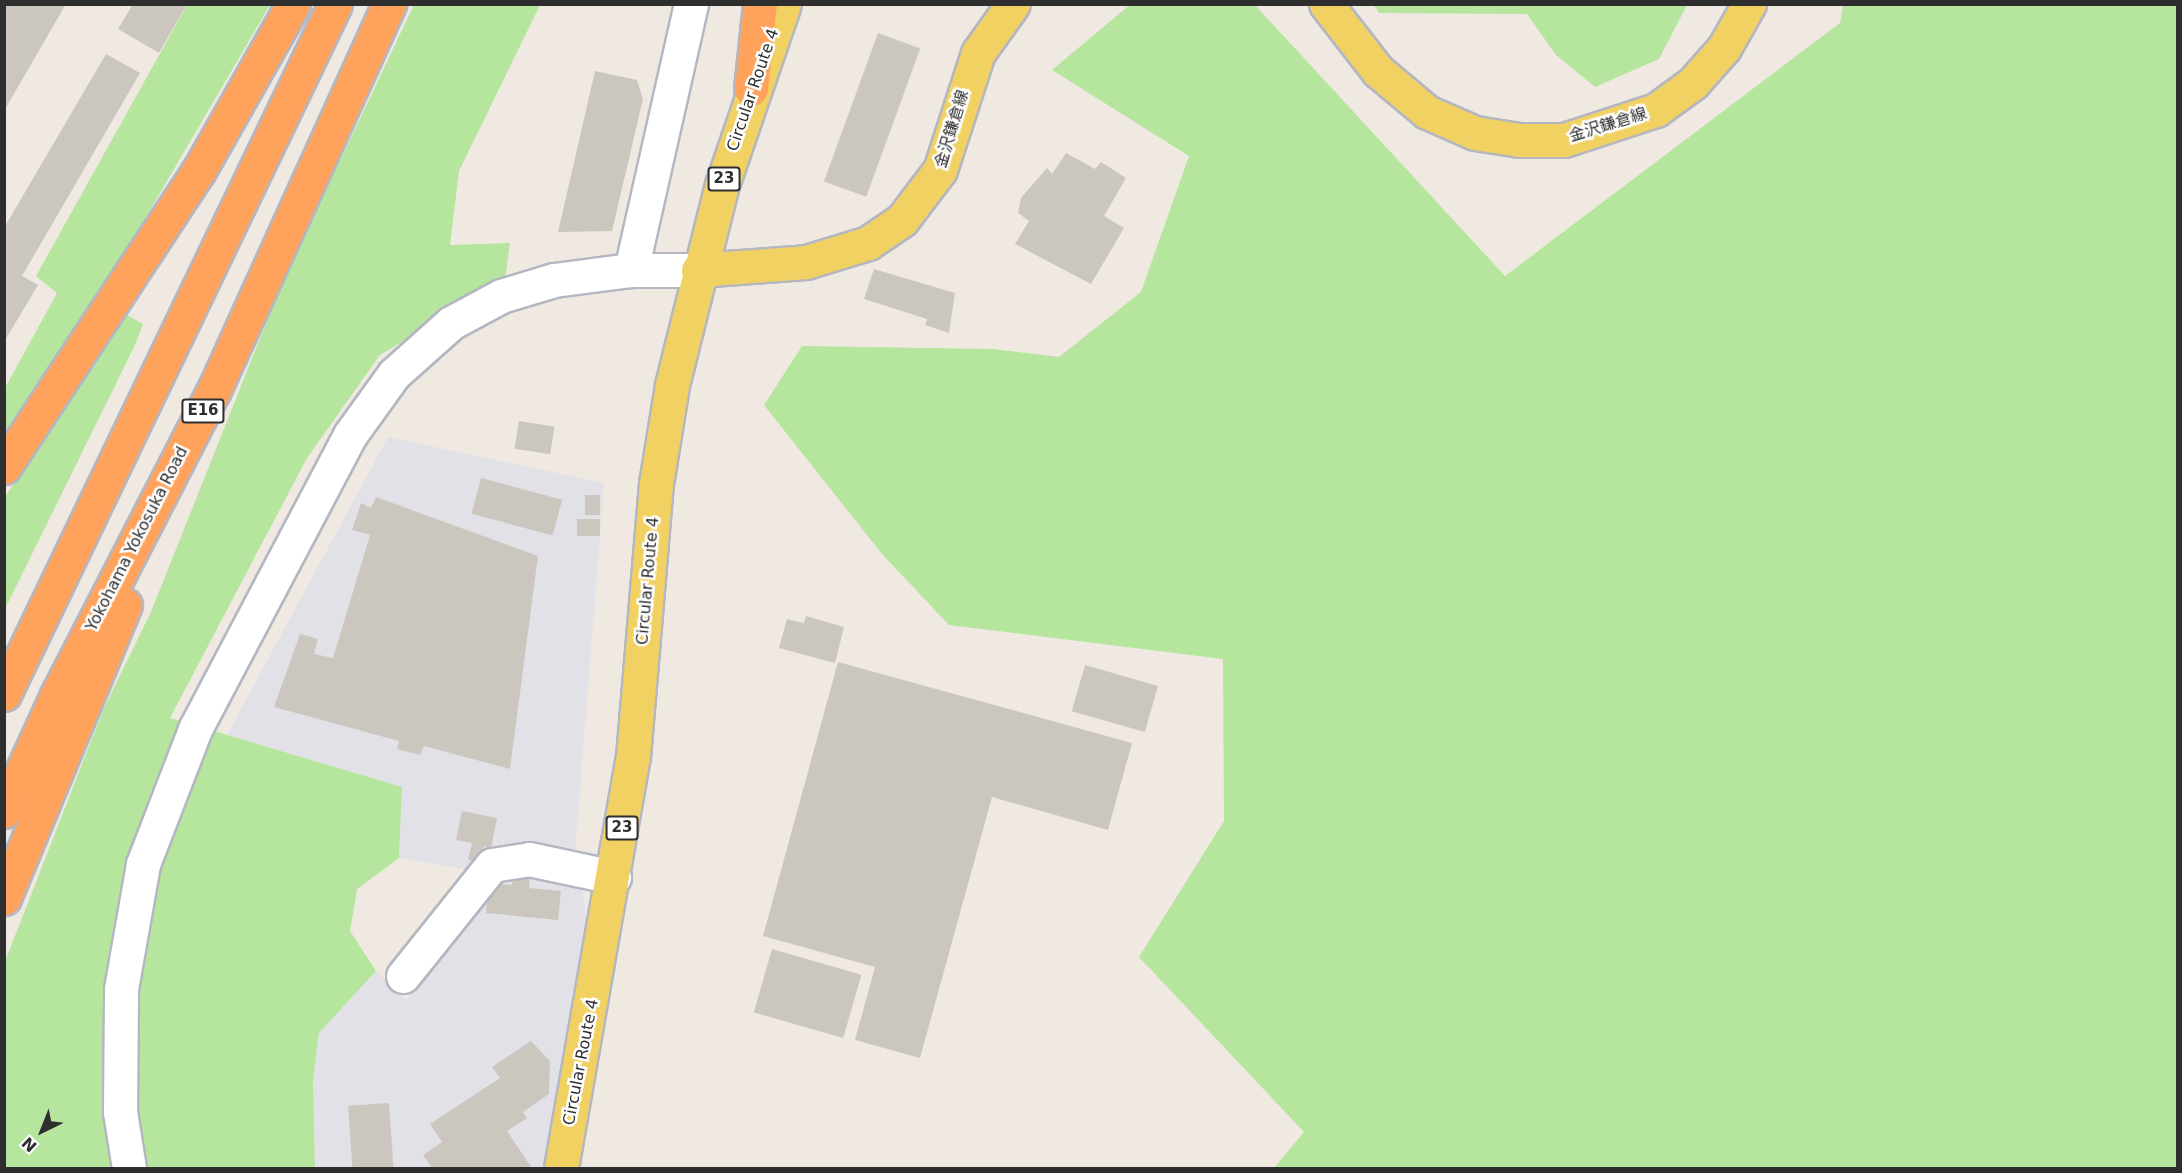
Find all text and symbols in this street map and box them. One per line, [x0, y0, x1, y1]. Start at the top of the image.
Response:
street label: Circular Route 4 [723, 26, 783, 154]
street label: 金沢鎌倉線 [931, 88, 973, 170]
street label: 金沢鎌倉線 [1567, 104, 1649, 146]
road number: 23 [708, 167, 740, 191]
road number: E16 [180, 399, 226, 423]
street label: Yokohama Yokosuka Road [82, 443, 192, 635]
street label: Circular Route 4 [633, 516, 663, 646]
road number: 23 [606, 816, 638, 840]
street label: Circular Route 4 [559, 997, 603, 1127]
north arrow [12, 1101, 72, 1161]
text: N [18, 1133, 41, 1156]

